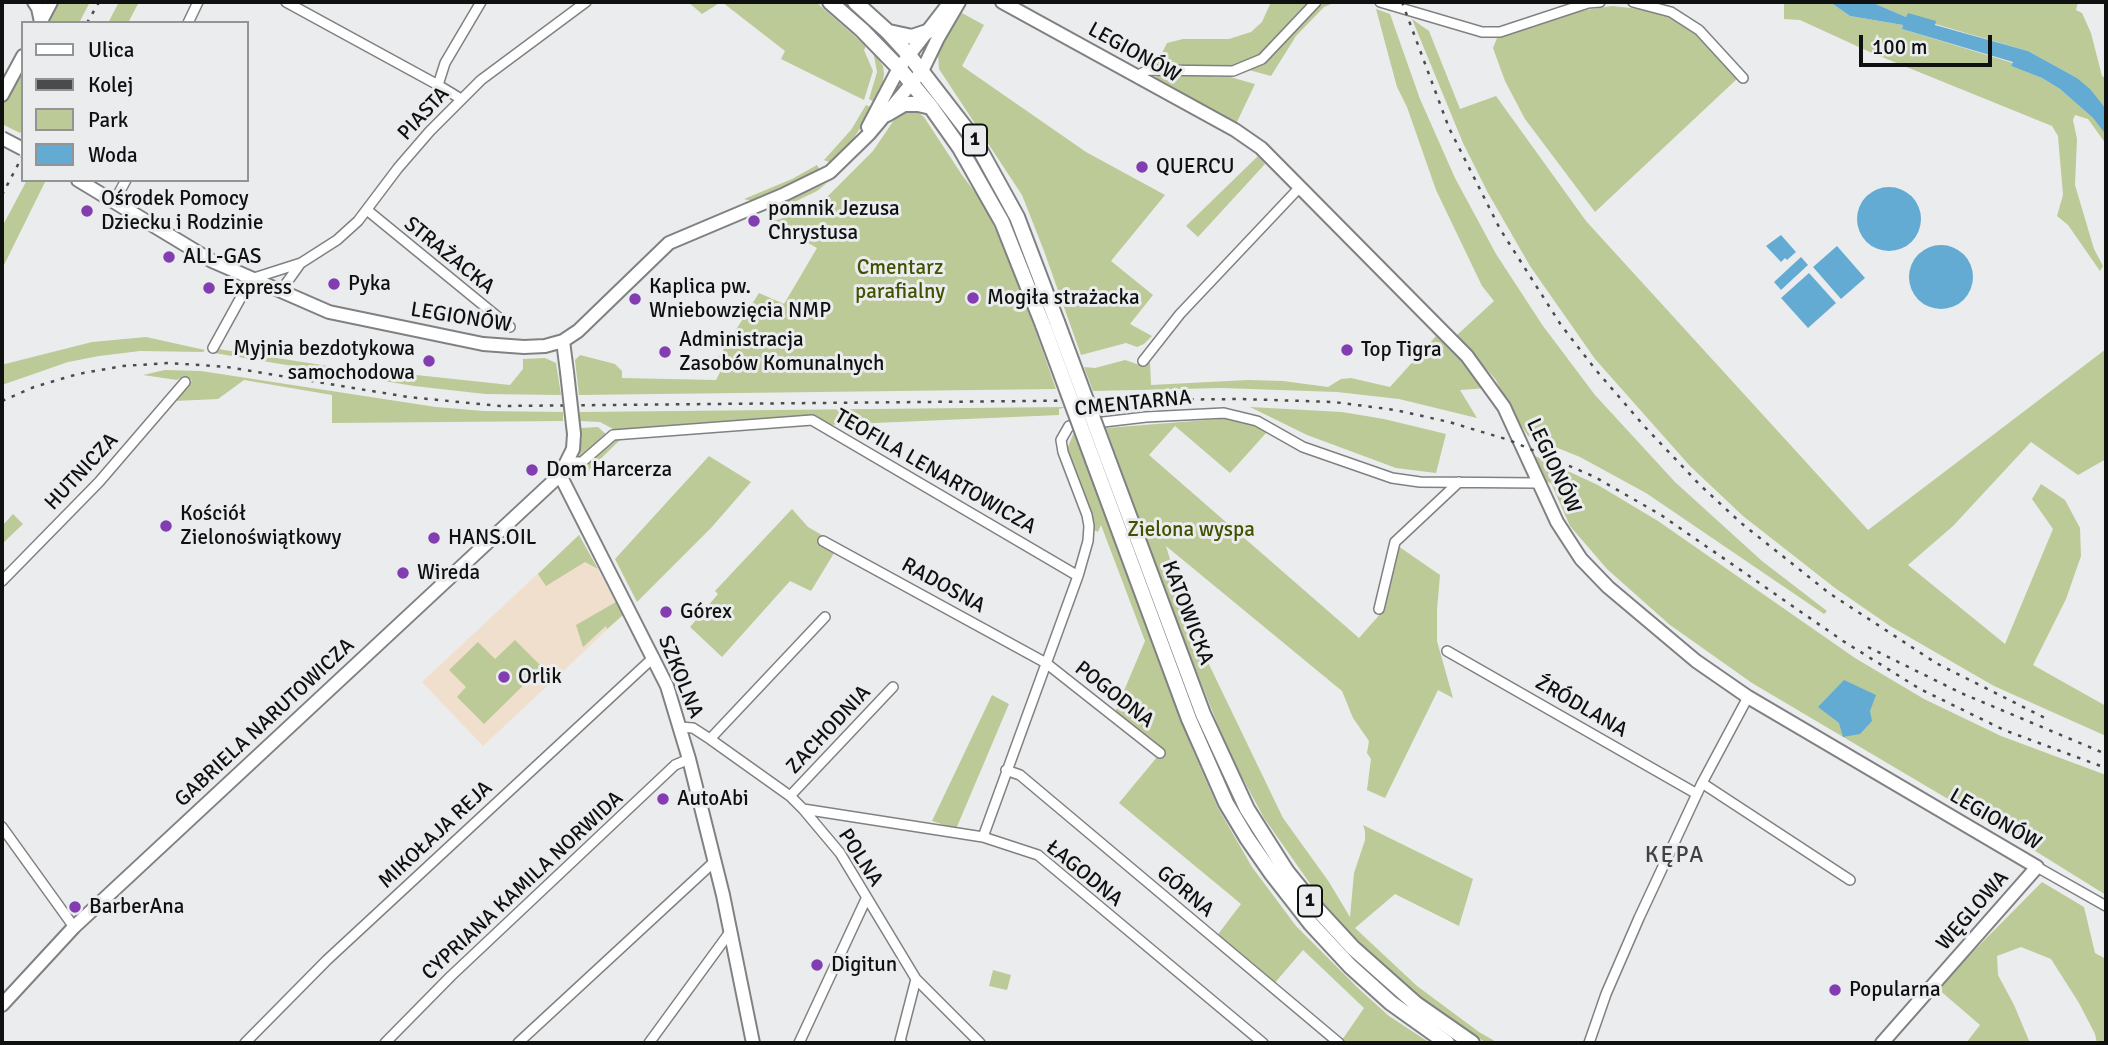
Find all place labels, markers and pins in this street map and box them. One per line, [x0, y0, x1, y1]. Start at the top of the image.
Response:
place label: QUERCU [1156, 154, 1235, 180]
marker: QUERCU [1134, 159, 1150, 175]
place label: Ośrodek Pomocy Dziecku i Rodzinie [101, 186, 264, 236]
place label: pomnik Jezusa Chrystusa [768, 196, 900, 246]
marker: Ośrodek Pomocy Dziecku i Rodzinie [79, 203, 95, 219]
marker: pomnik Jezusa Chrystusa [746, 213, 762, 229]
place label: ALL-GAS [183, 244, 261, 270]
marker: ALL-GAS [161, 249, 177, 265]
place label: Pyka [348, 271, 391, 297]
place label: Kaplica pw. Wniebowzięcia NMP [649, 274, 831, 324]
place label: Express [223, 275, 292, 301]
marker: Pyka [326, 276, 342, 292]
marker: Express [201, 280, 217, 296]
place label: Mogiła strażacka [987, 285, 1140, 311]
marker: Mogiła strażacka [965, 290, 981, 306]
marker: Kaplica pw. Wniebowzięcia NMP [627, 291, 643, 307]
place label: Administracja Zasobów Komunalnych [679, 327, 884, 377]
place label: Myjnia bezdotykowa samochodowa [233, 336, 415, 386]
place label: Top Tigra [1361, 337, 1442, 363]
marker: Top Tigra [1339, 342, 1355, 358]
marker: Administracja Zasobów Komunalnych [657, 344, 673, 360]
marker: Myjnia bezdotykowa samochodowa [421, 353, 437, 369]
place label: Dom Harcerza [546, 457, 672, 483]
marker: Dom Harcerza [524, 462, 540, 478]
place label: Kościół Zielonoświątkowy [180, 501, 341, 551]
marker: Kościół Zielonoświątkowy [158, 518, 174, 534]
place label: HANS.OIL [448, 525, 537, 551]
marker: HANS.OIL [426, 530, 442, 546]
place label: Wireda [417, 560, 480, 586]
marker: Wireda [395, 565, 411, 581]
place label: Górex [680, 599, 732, 625]
marker: Górex [658, 604, 674, 620]
place label: Orlik [518, 664, 562, 690]
marker: Orlik [496, 669, 512, 685]
place label: AutoAbi [677, 786, 749, 812]
marker: AutoAbi [655, 791, 671, 807]
place label: BarberAna [89, 894, 184, 920]
marker: BarberAna [67, 899, 83, 915]
place label: Digitun [831, 952, 897, 978]
marker: Digitun [809, 957, 825, 973]
place label: Popularna [1849, 977, 1941, 1003]
marker: Popularna [1827, 982, 1843, 998]

